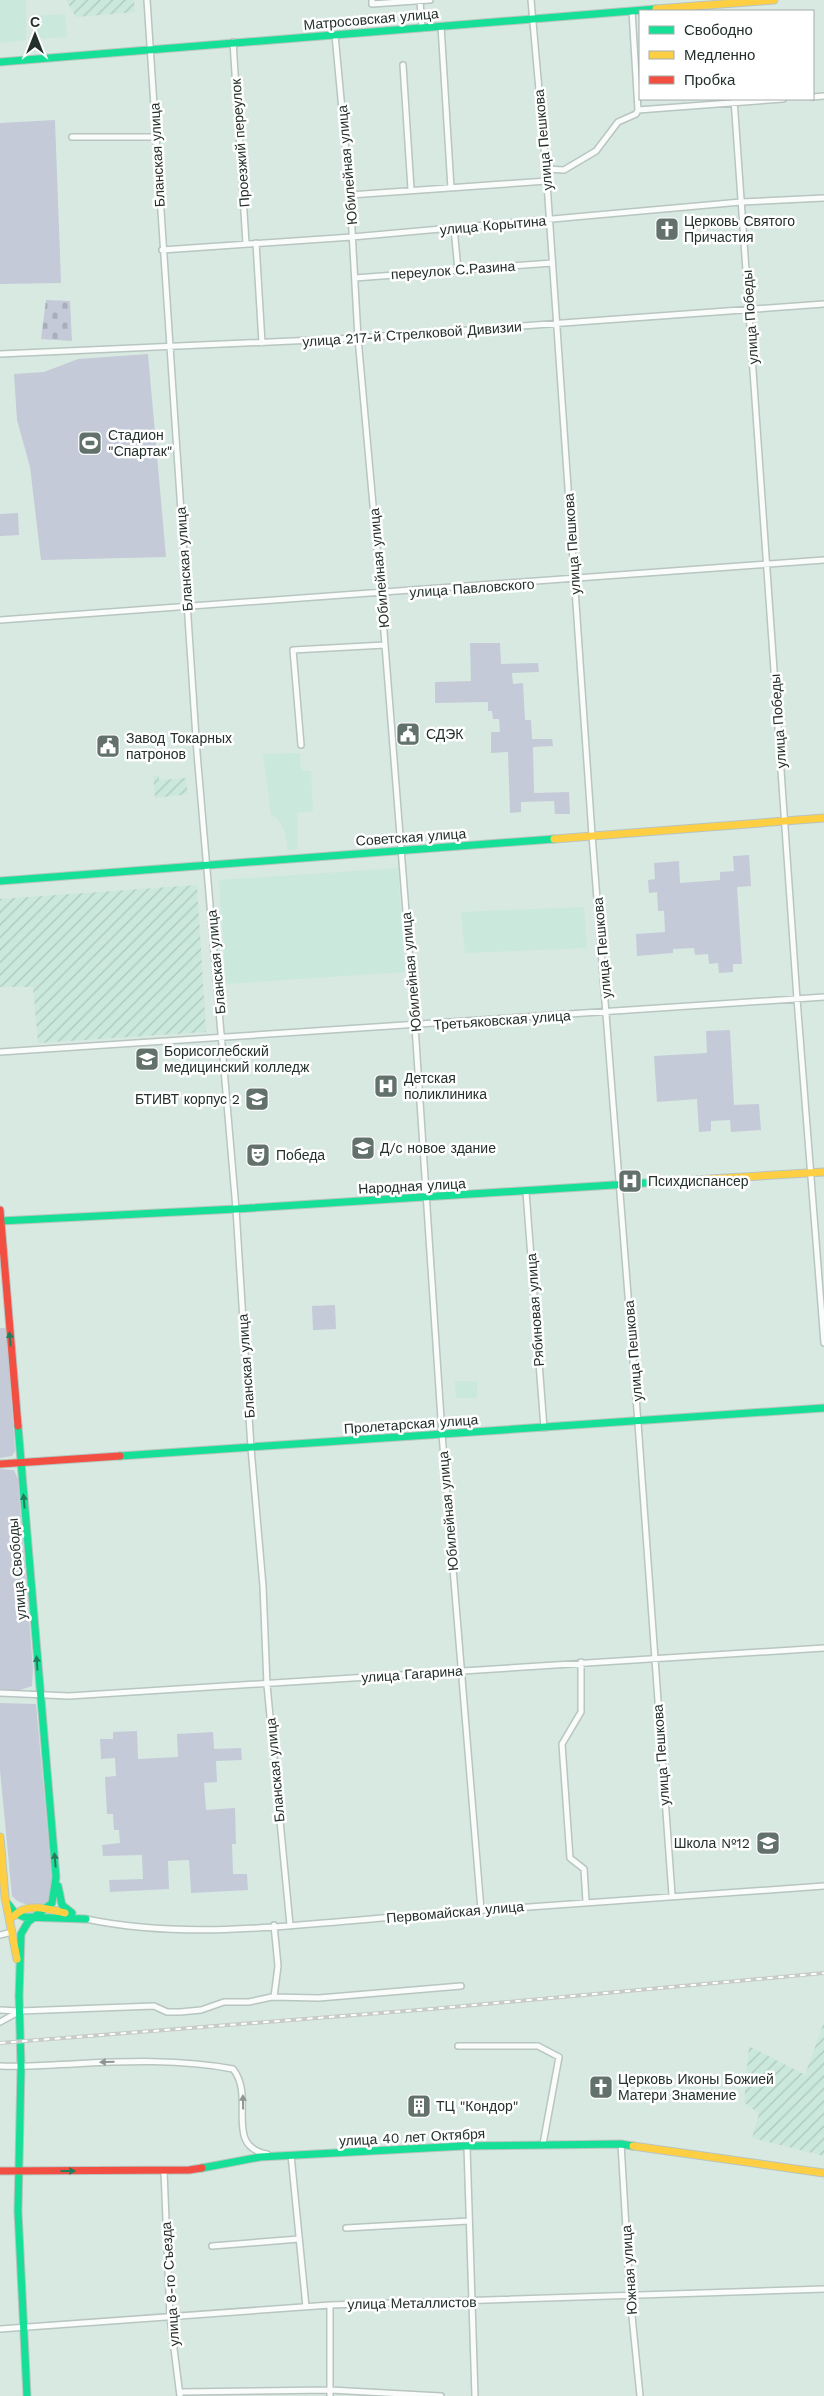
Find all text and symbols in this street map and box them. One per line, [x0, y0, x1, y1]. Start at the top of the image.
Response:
street label: Матросовская улица [303, 5, 439, 33]
north arrow [10, 10, 60, 60]
legend [639, 10, 814, 100]
text: С [30, 14, 40, 30]
text: Свободно [684, 21, 753, 39]
text: Медленно [684, 46, 755, 64]
text: Пробка [684, 71, 736, 89]
street label: Проезжий переулок [227, 77, 252, 208]
street label: улица Пешкова [531, 89, 555, 191]
street label: Бланская улица [146, 102, 168, 208]
street label: Юбилейная улица [334, 104, 360, 226]
street label: улица Корытина [439, 212, 547, 238]
place label: Церковь Святого Причастия [684, 213, 795, 245]
church icon: Церковь Святого Причастия [654, 216, 680, 242]
street label: переулок С.Разина [390, 258, 516, 282]
street label: улица Победы [739, 269, 761, 365]
street label: улица 217-й Стрелковой Дивизии [302, 318, 522, 350]
place label: Стадион "Спартак" [108, 427, 172, 459]
sports icon: Стадион "Спартак" [77, 430, 103, 456]
street label: улица Пешкова [560, 493, 584, 595]
street label: Бланская улица [172, 506, 196, 612]
street label: Юбилейная улица [366, 507, 392, 629]
street label: улица Павловского [409, 576, 535, 600]
street label: улица Победы [767, 673, 789, 769]
public building icon: СДЭК [395, 721, 421, 747]
place label: СДЭК [426, 726, 464, 742]
place label: Завод Токарных патронов [126, 730, 232, 762]
public building icon: Завод Токарных патронов [95, 733, 121, 759]
street label: Советская улица [355, 825, 467, 849]
street label: улица Пешкова [590, 897, 614, 999]
street label: Бланская улица [203, 909, 229, 1015]
street label: Юбилейная улица [398, 911, 424, 1033]
street label: Третьяковская улица [433, 1007, 571, 1033]
place label: Борисоглебский медицинский колледж [164, 1043, 310, 1075]
school or university icon: Борисоглебский медицинский колледж [134, 1046, 160, 1072]
place label: Детская поликлиника [404, 1070, 487, 1102]
hospital icon: Детская поликлиника [373, 1073, 399, 1099]
school or university icon: БТИВТ корпус 2 [244, 1086, 270, 1112]
place label: БТИВТ корпус 2 [135, 1091, 240, 1107]
school or university icon: Д/с новое здание [350, 1135, 376, 1161]
place label: Д/с новое здание [380, 1140, 496, 1156]
theatre icon: Победа [245, 1142, 271, 1168]
place label: Победа [276, 1147, 325, 1163]
hospital icon: Психдиспансер [617, 1168, 643, 1194]
place label: Психдиспансер [648, 1173, 749, 1189]
street label: Народная улица [358, 1175, 466, 1197]
street label: Рябиновая улица [523, 1253, 547, 1367]
street label: улица Пешкова [621, 1300, 645, 1402]
street label: Бланская улица [234, 1313, 258, 1419]
one-way arrow [6, 1331, 14, 1347]
street label: Пролетарская улица [343, 1411, 479, 1437]
street label: Юбилейная улица [435, 1450, 461, 1572]
one-way arrow [20, 1493, 28, 1509]
street label: улица Свободы [5, 1517, 29, 1621]
one-way arrow [33, 1655, 41, 1671]
street label: улица Гагарина [361, 1662, 463, 1686]
street label: улица Пешкова [649, 1704, 673, 1806]
street label: Бланская улица [262, 1717, 288, 1823]
school or university icon: Школа №12 [755, 1830, 781, 1856]
place label: Школа №12 [674, 1835, 750, 1851]
one-way arrow [51, 1852, 59, 1868]
street label: Первомайская улица [386, 1898, 525, 1926]
one-way arrow [98, 2059, 114, 2067]
place label: Церковь Иконы Божией Матери Знамение [618, 2071, 774, 2103]
church icon: Церковь Иконы Божией Матери Знамение [588, 2074, 614, 2100]
building icon: ТЦ "Кондор" [406, 2093, 432, 2119]
one-way arrow [238, 2094, 246, 2110]
place label: ТЦ "Кондор" [436, 2098, 518, 2114]
street label: улица 40 лет Октября [338, 2125, 486, 2149]
one-way arrow [60, 2167, 76, 2175]
street label: улица 8-го Съезда [158, 2221, 182, 2347]
street label: Южная улица [618, 2224, 640, 2315]
street label: улица Металлистов [347, 2294, 477, 2312]

